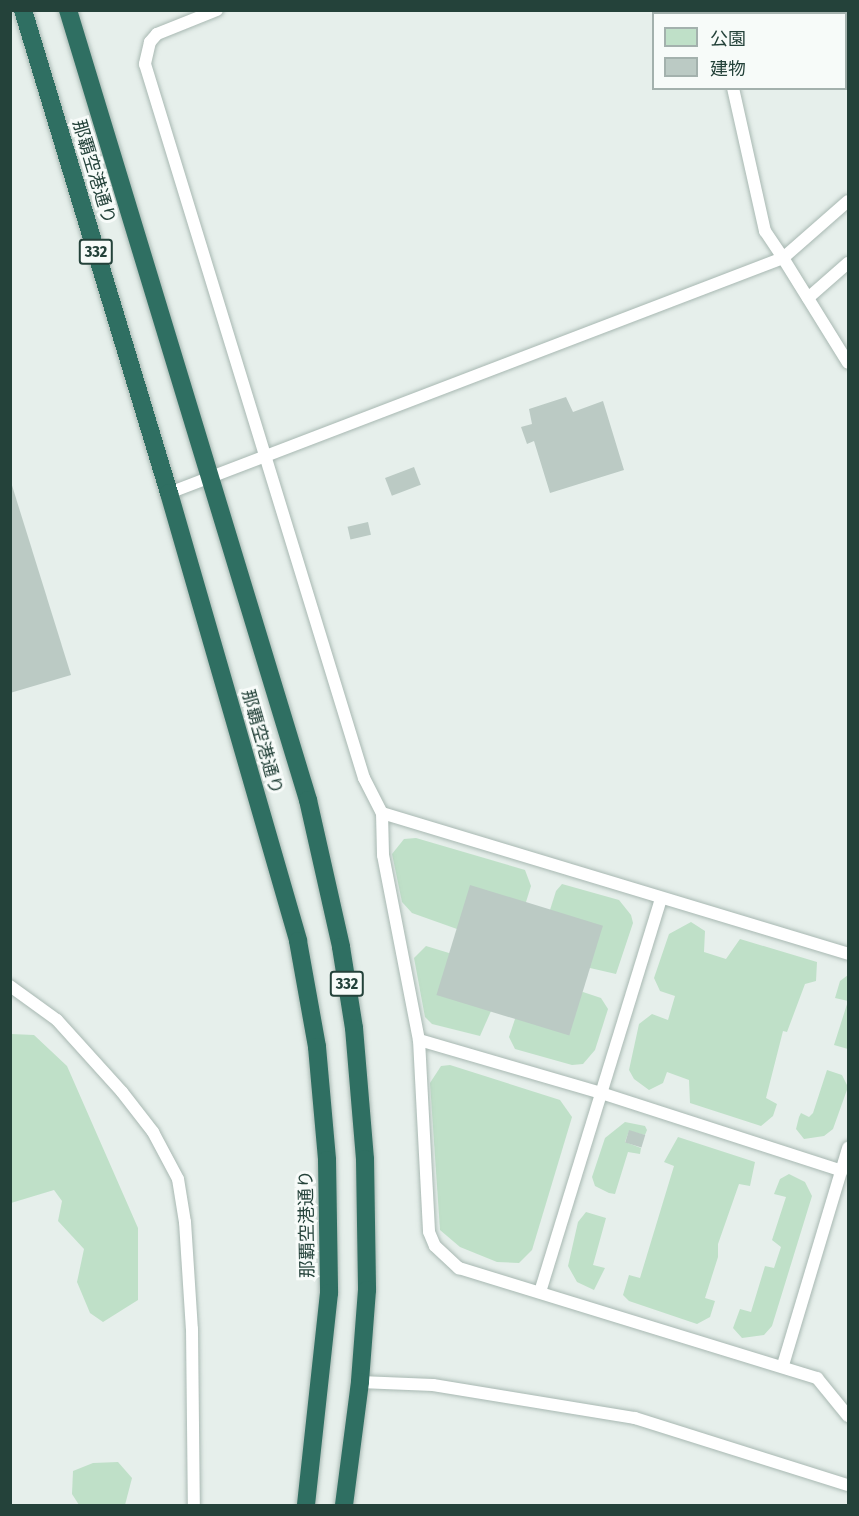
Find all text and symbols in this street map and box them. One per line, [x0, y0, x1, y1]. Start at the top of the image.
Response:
legend [652, 12, 847, 90]
text: 公園 [710, 28, 746, 50]
text: 建物 [710, 58, 746, 80]
street label: 那覇空港通り [68, 117, 120, 227]
road number: 332 [78, 239, 114, 265]
street label: 那覇空港通り [237, 687, 287, 797]
road number: 332 [329, 971, 365, 997]
street label: 那覇空港通り [295, 1170, 319, 1278]

